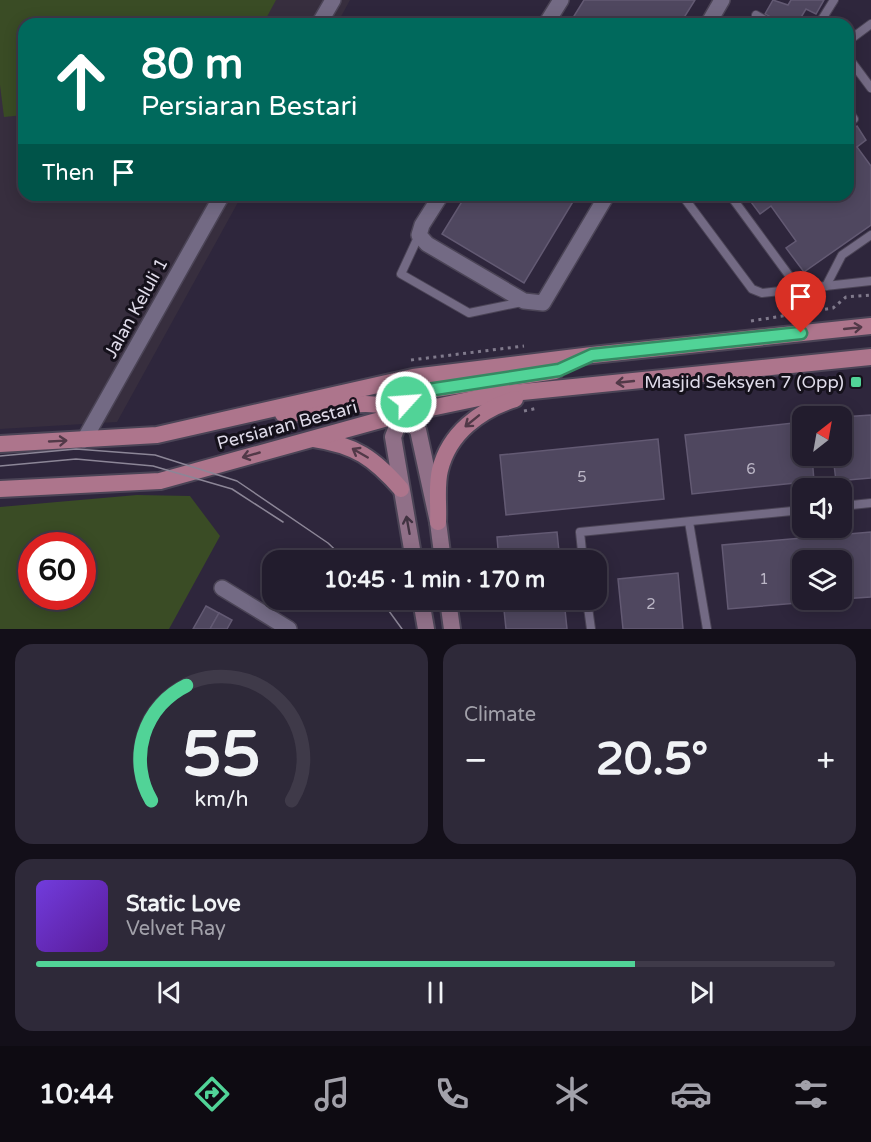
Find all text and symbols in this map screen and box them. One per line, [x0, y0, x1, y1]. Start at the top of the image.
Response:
text: 80 m [141, 39, 243, 90]
icon: ahead [42, 42, 120, 120]
text: Persiaran Bestari [141, 90, 358, 123]
icon: arrive [107, 156, 140, 189]
text: Then [42, 160, 95, 186]
street label: Jalan Keluli 1 [99, 254, 173, 362]
pin [775, 271, 826, 333]
icon: arrive [784, 280, 817, 313]
one-way arrow [843, 322, 862, 333]
position arrow [374, 370, 438, 434]
place label: Masjid Seksyen 7 (Opp) [644, 371, 844, 393]
marker: Masjid Seksyen 7 (Opp) [849, 375, 863, 389]
one-way arrow [615, 377, 635, 388]
street label: Persiaran Bestari [214, 396, 360, 454]
north arrow [792, 406, 852, 466]
map controls [792, 406, 852, 610]
one-way arrow [464, 415, 480, 428]
one-way arrow [48, 436, 68, 447]
one-way arrow [352, 446, 369, 458]
one-way arrow [242, 450, 261, 461]
house number: 6 [746, 460, 756, 478]
house number: 5 [577, 468, 587, 486]
button: sound [792, 478, 852, 538]
one-way arrow [402, 516, 413, 535]
speed limit sign: 60 [18, 532, 96, 610]
button: layers [792, 550, 852, 610]
text: 10:45 · 1 min · 170 m [324, 567, 545, 593]
house number: 1 [759, 570, 769, 588]
house number: 2 [646, 595, 656, 613]
text: Climate [464, 703, 536, 727]
text: 55 [182, 718, 261, 793]
text: 20.5° [596, 733, 708, 787]
text: − [464, 741, 488, 780]
text: + [816, 741, 835, 780]
text: km/h [195, 786, 248, 812]
text: Static Love [126, 891, 241, 917]
text: Velvet Ray [126, 917, 226, 941]
icon: previous [153, 976, 186, 1009]
icon: pause [419, 976, 452, 1009]
icon: next [685, 976, 718, 1009]
icon: directions [191, 1073, 233, 1115]
icon: music [311, 1073, 353, 1115]
icon: phone [431, 1073, 473, 1115]
icon: climate [551, 1073, 593, 1115]
icon: car [670, 1073, 712, 1115]
icon: filters [790, 1073, 832, 1115]
text: 10:44 [39, 1078, 114, 1111]

